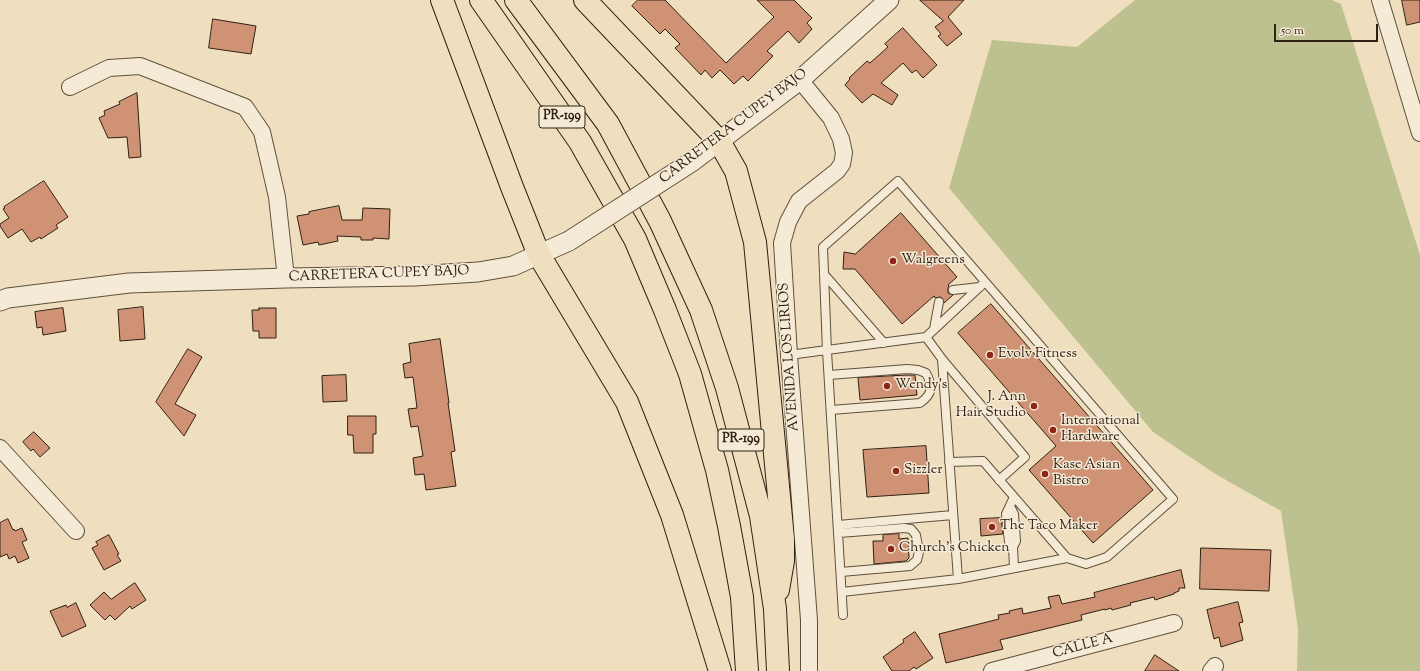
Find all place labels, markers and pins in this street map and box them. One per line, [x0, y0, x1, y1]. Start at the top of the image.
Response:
place label: Walgreens [901, 253, 965, 269]
marker: Walgreens [888, 256, 898, 266]
place label: Evolv Fitness [998, 347, 1077, 363]
marker: Evolv Fitness [985, 350, 995, 360]
place label: Wendy's [895, 378, 947, 394]
marker: Wendy's [882, 381, 892, 391]
place label: J. Ann Hair Studio [956, 390, 1026, 422]
marker: J. Ann Hair Studio [1029, 401, 1039, 411]
place label: International Hardware [1061, 414, 1140, 446]
marker: International Hardware [1048, 425, 1058, 435]
place label: Kase Asian Bistro [1053, 458, 1120, 490]
place label: Sizzler [904, 463, 942, 479]
marker: Sizzler [891, 466, 901, 476]
marker: Kase Asian Bistro [1040, 469, 1050, 479]
place label: The Taco Maker [1000, 519, 1098, 535]
marker: The Taco Maker [987, 522, 997, 532]
place label: Church's Chicken [899, 541, 1010, 557]
marker: Church's Chicken [886, 544, 896, 554]

